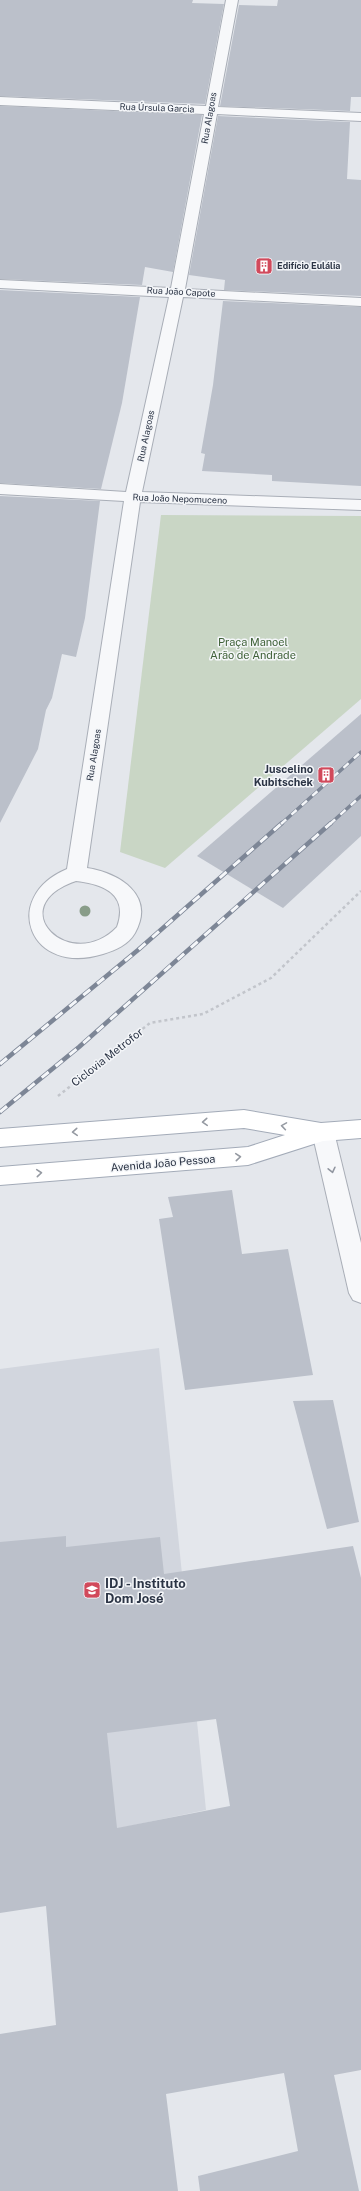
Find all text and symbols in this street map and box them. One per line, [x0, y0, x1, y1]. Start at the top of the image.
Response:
street label: Rua Alagoas [199, 91, 219, 145]
street label: Rua Úrsula Garcia [119, 101, 195, 114]
building icon: Edifício Eulália [254, 256, 274, 276]
place label: Edifício Eulália [277, 260, 340, 271]
street label: Rua João Capote [146, 284, 216, 299]
street label: Rua Alagoas [135, 409, 156, 463]
street label: Rua João Nepomuceno [133, 491, 228, 506]
park label: Praça Manoel Arão de Andrade [210, 636, 296, 661]
street label: Rua Alagoas [84, 728, 103, 782]
place label: Juscelino Kubitschek [254, 763, 314, 788]
building icon: Juscelino Kubitschek [316, 765, 336, 785]
street label: Ciclovia Metrofor [69, 1025, 145, 1089]
one-way arrow [202, 1118, 208, 1127]
one-way arrow [281, 1122, 288, 1131]
one-way arrow [72, 1127, 78, 1136]
street label: Avenida João Pessoa [110, 1152, 216, 1174]
one-way arrow [235, 1153, 241, 1162]
one-way arrow [327, 1166, 336, 1173]
one-way arrow [36, 1169, 42, 1178]
place label: IDJ - Instituto Dom José [105, 1576, 186, 1606]
school or university icon: IDJ - Instituto Dom José [82, 1580, 102, 1600]

